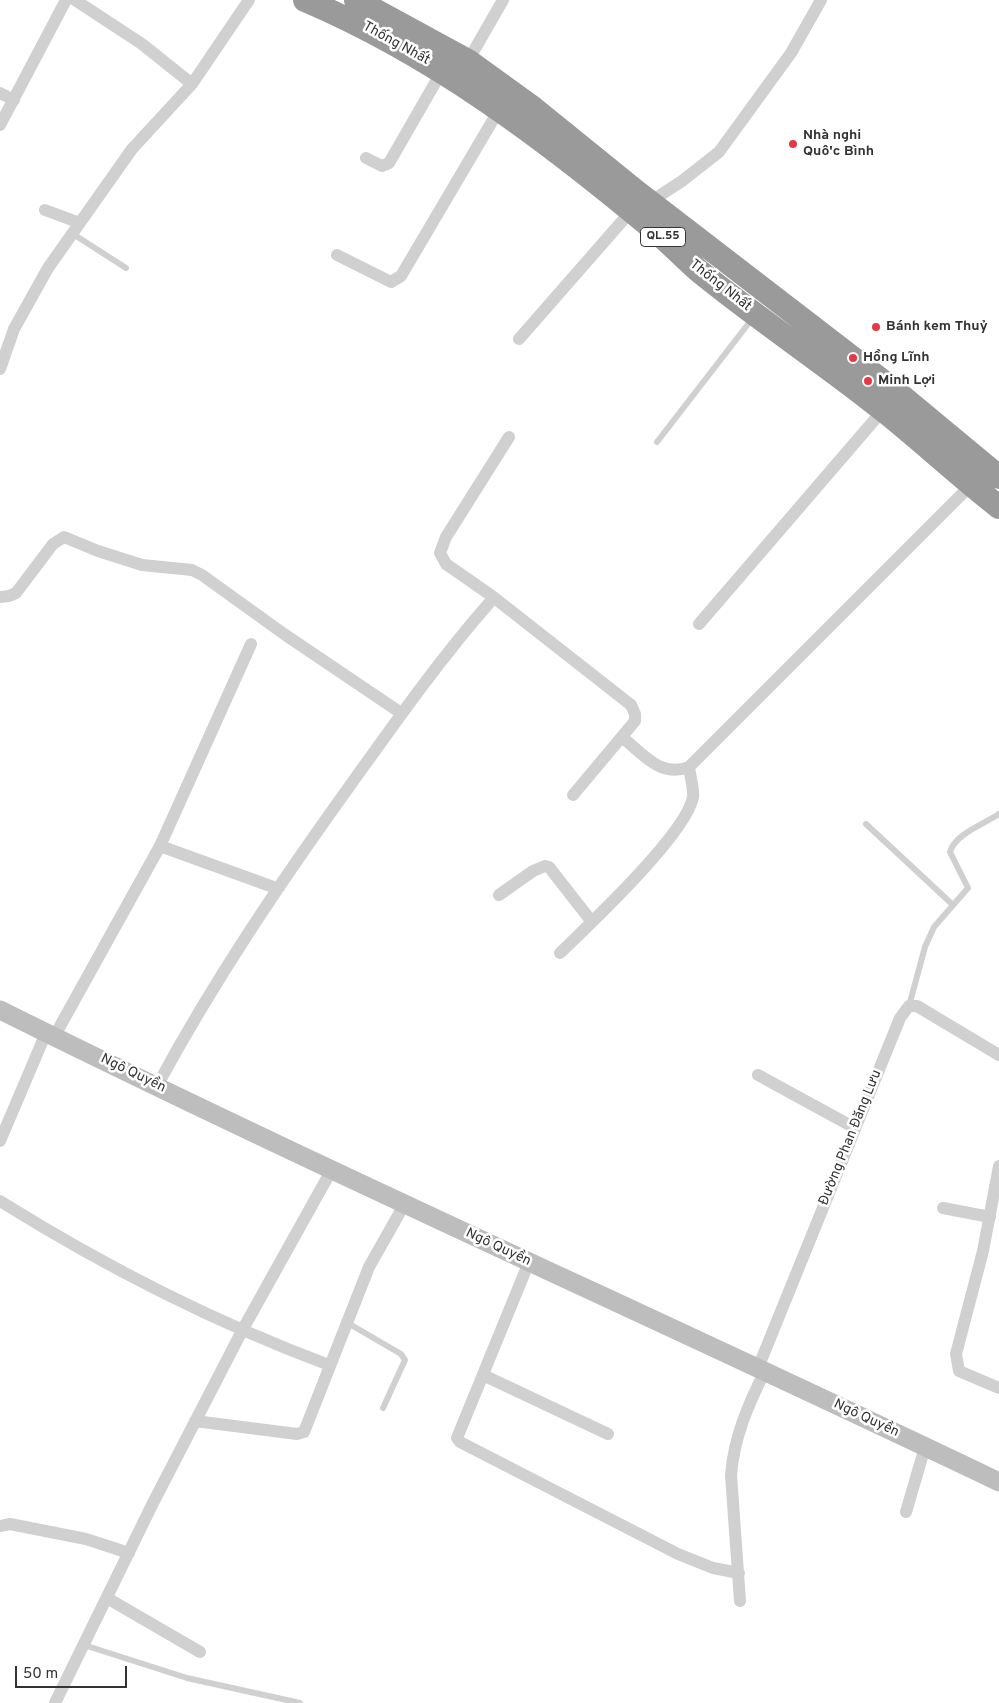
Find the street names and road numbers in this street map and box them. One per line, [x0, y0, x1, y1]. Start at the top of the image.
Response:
street label: Thống Nhất [360, 19, 432, 69]
road number: QL.55 [640, 228, 686, 246]
street label: Thống Nhất [686, 257, 754, 315]
street label: Ngô Quyền [98, 1051, 168, 1097]
street label: Đường Phan Đăng Lưu [816, 1068, 886, 1208]
street label: Ngô Quyền [463, 1225, 533, 1271]
street label: Ngô Quyền [831, 1396, 901, 1442]

